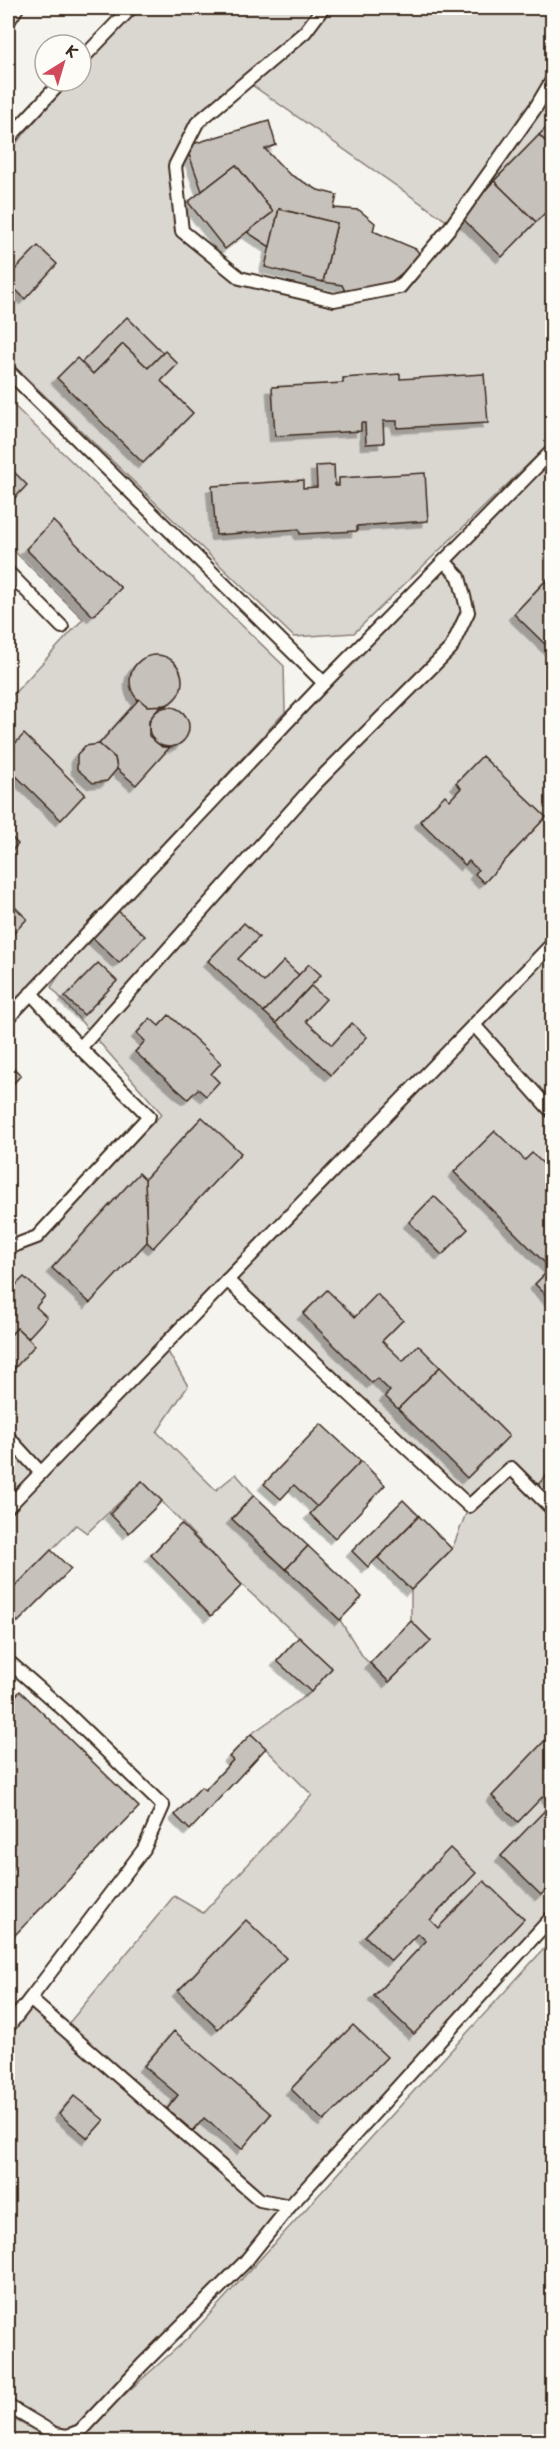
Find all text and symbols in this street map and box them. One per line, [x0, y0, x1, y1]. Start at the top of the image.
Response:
north arrow [33, 33, 93, 93]
text: K [62, 39, 83, 62]

